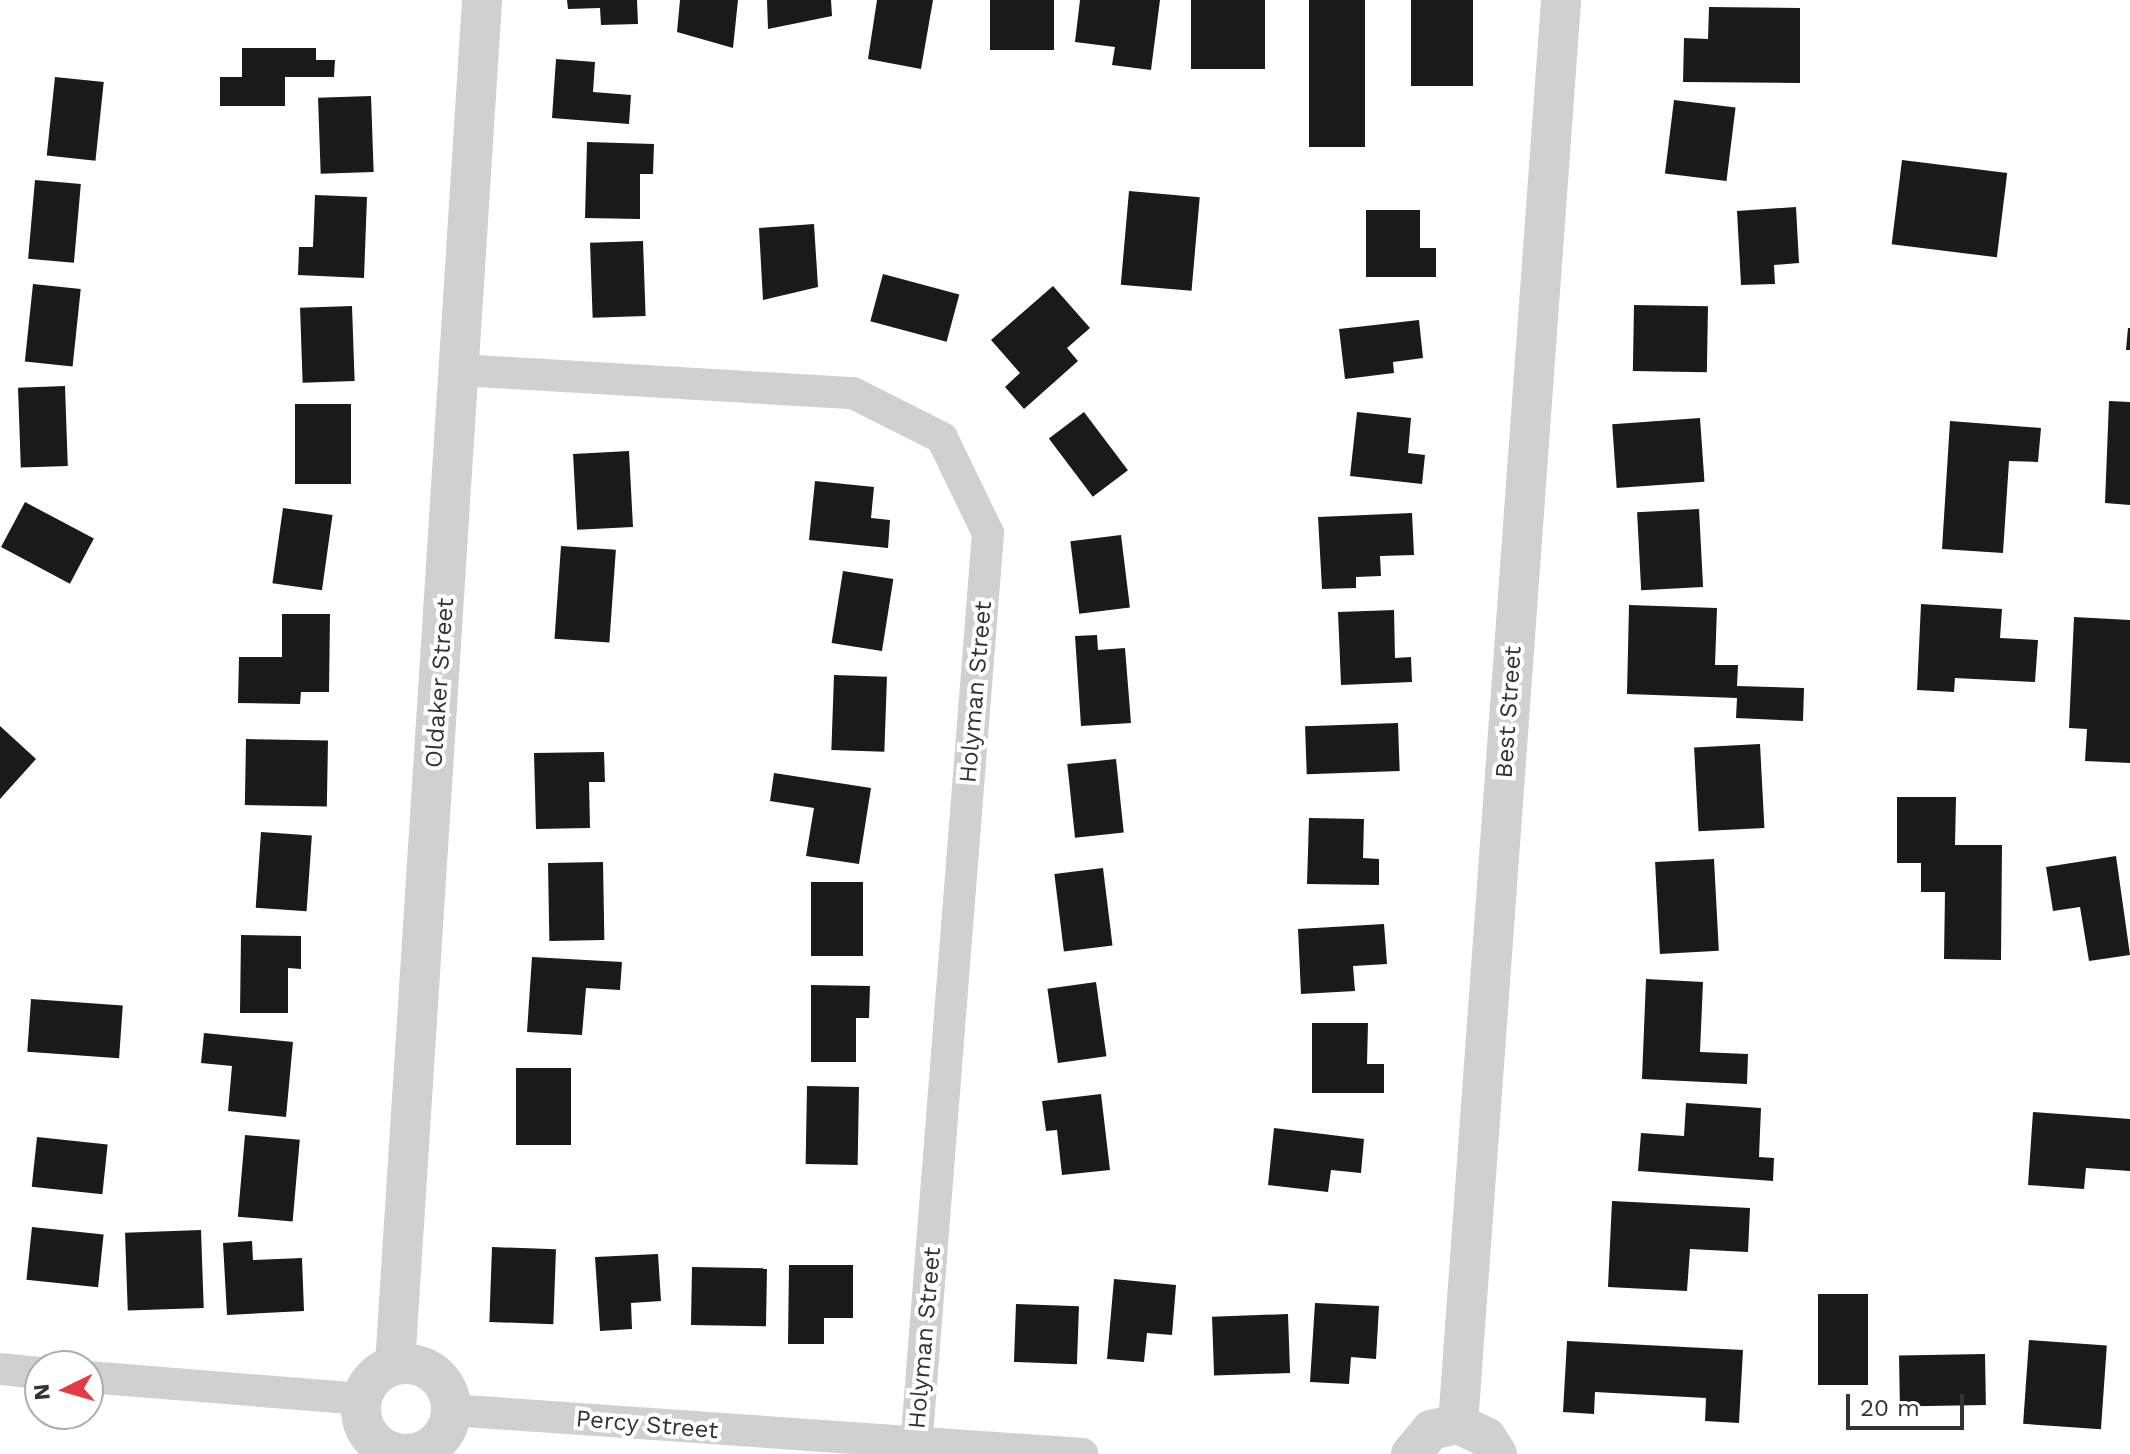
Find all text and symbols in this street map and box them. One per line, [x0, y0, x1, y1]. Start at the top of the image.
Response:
street label: Oldaker Street [420, 597, 460, 769]
street label: Holyman Street [954, 600, 998, 784]
street label: Best Street [1490, 645, 1528, 779]
street label: Holyman Street [903, 1246, 947, 1430]
north arrow [24, 1350, 104, 1430]
scale bar [1850, 1378, 1968, 1428]
text: N [28, 1383, 55, 1401]
text: 20 m [1860, 1394, 1920, 1422]
street label: Percy Street [574, 1404, 720, 1446]

